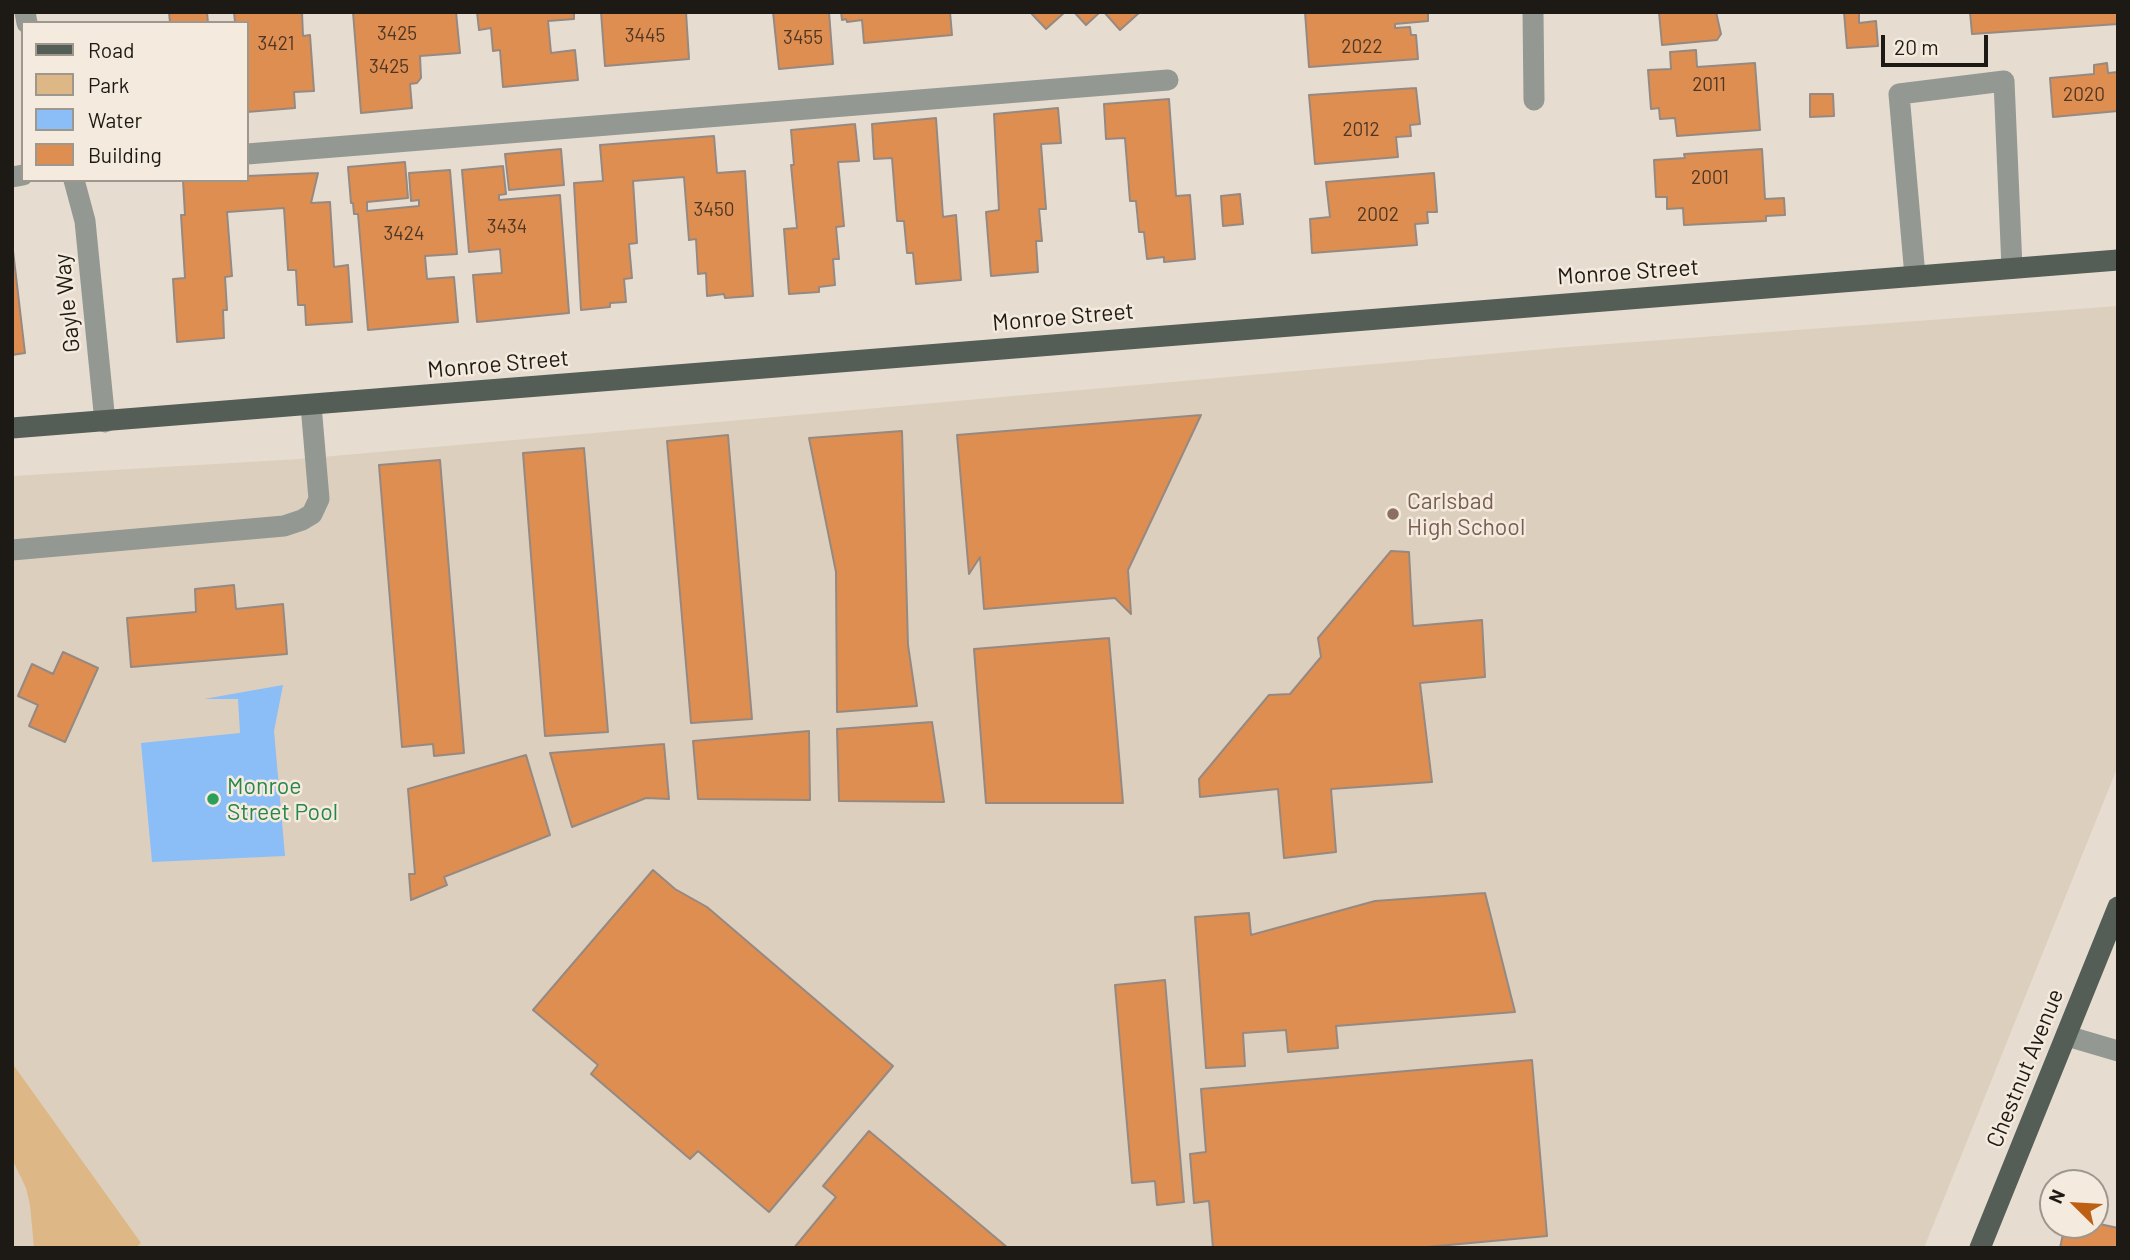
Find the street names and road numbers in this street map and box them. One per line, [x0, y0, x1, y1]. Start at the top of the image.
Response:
street label: Gayle Way [48, 252, 86, 354]
street label: Monroe Street [1556, 253, 1700, 291]
street label: Monroe Street [991, 297, 1135, 337]
street label: Monroe Street [426, 344, 570, 384]
street label: Chestnut Avenue [1981, 985, 2069, 1151]

